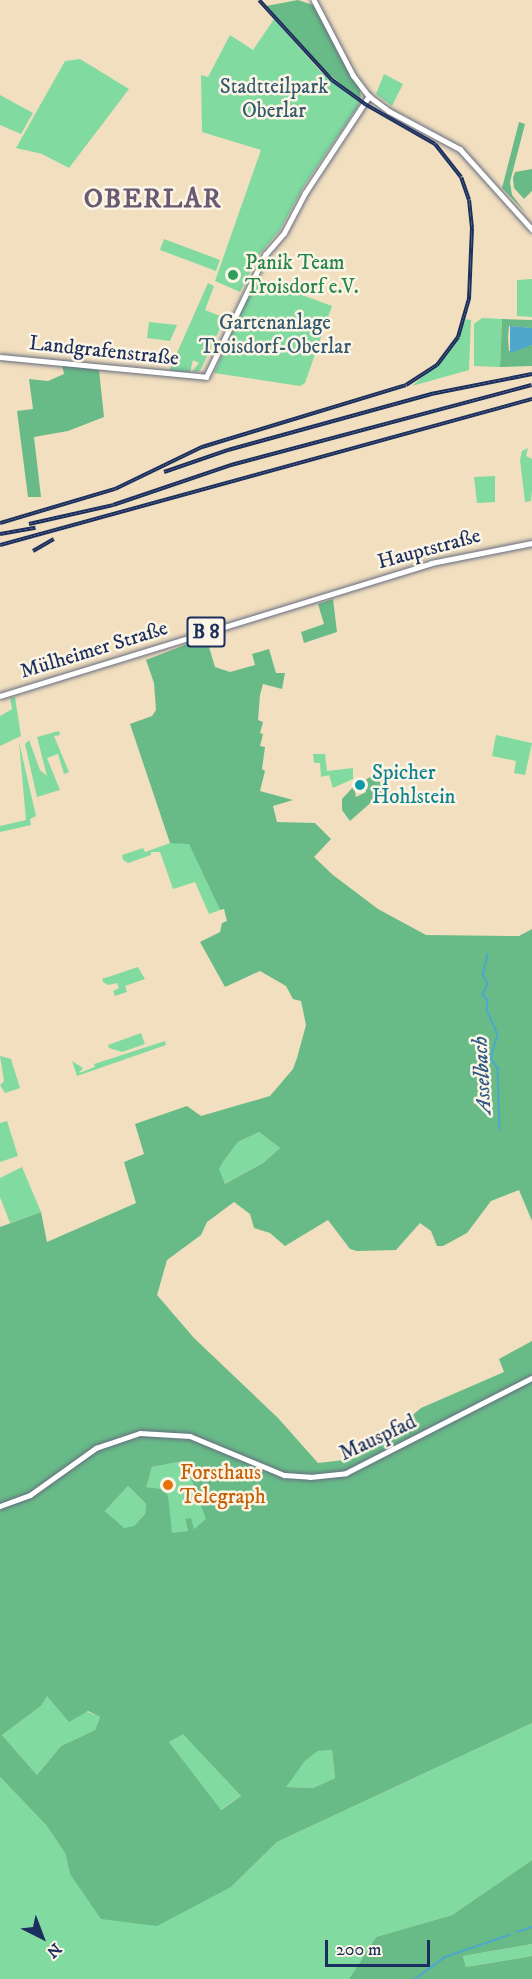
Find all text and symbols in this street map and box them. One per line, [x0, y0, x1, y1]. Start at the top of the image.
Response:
park label: Stadtteilpark Oberlar [220, 74, 328, 124]
district label: OBERLAR [84, 184, 222, 216]
place label: Panik Team Troisdorf e.V. [245, 250, 359, 300]
marker: Panik Team Troisdorf e.V. [226, 268, 240, 282]
park label: Gartenanlage Troisdorf-Oberlar [199, 310, 351, 360]
street label: Landgrafenstraße [28, 331, 180, 371]
street label: Hauptstraße [375, 523, 483, 575]
road number: B 8 [186, 615, 226, 649]
street label: Mülheimer Straße [17, 616, 171, 684]
place label: Spicher Hohlstein [372, 760, 456, 810]
marker: Spicher Hohlstein [353, 778, 367, 792]
water label: Asselbach [467, 1035, 497, 1115]
street label: Mauspfad [336, 1409, 420, 1467]
place label: Forsthaus Telegraph [180, 1460, 266, 1510]
marker: Forsthaus Telegraph [161, 1478, 175, 1492]
north arrow [12, 1907, 72, 1967]
scale bar [328, 1928, 433, 1966]
text: N [42, 1939, 66, 1962]
text: 200 m [336, 1939, 382, 1961]

